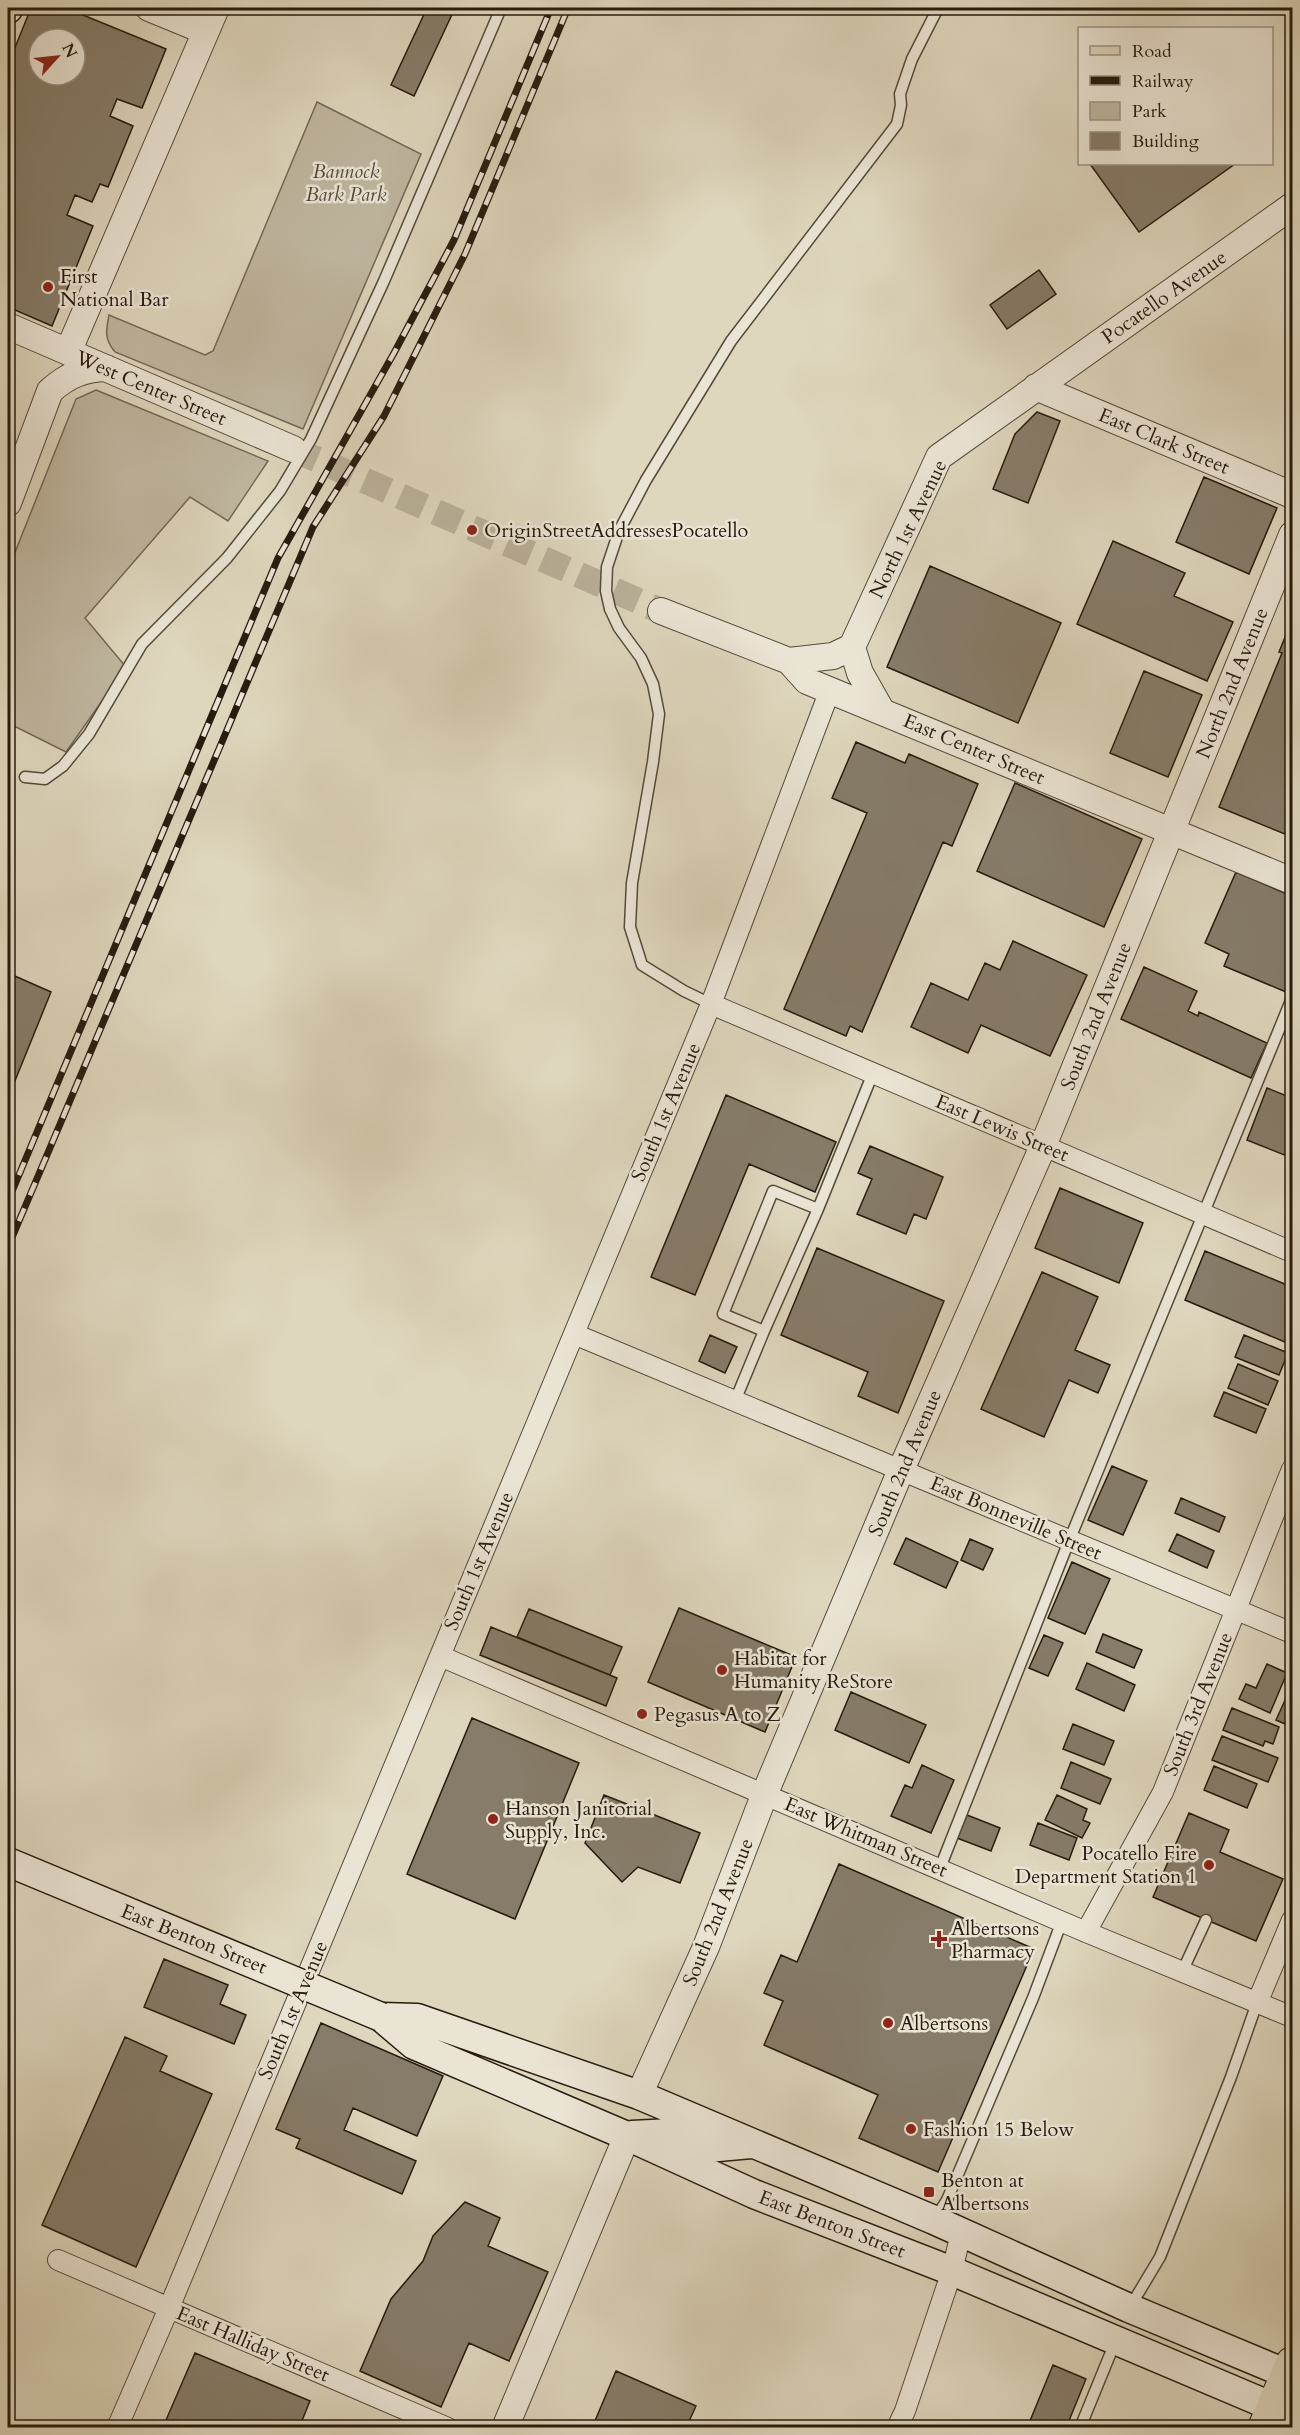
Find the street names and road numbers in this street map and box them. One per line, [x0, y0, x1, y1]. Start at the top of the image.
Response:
street label: Pocatello Avenue [1096, 244, 1232, 350]
street label: West Center Street [70, 344, 231, 432]
street label: East Clark Street [1094, 401, 1234, 481]
street label: North 1st Avenue [863, 455, 953, 603]
street label: North 2nd Avenue [1189, 604, 1275, 762]
street label: East Center Street [899, 707, 1050, 791]
street label: South 2nd Avenue [1054, 938, 1138, 1094]
street label: South 1st Avenue [625, 1039, 707, 1185]
street label: East Lewis Street [931, 1088, 1073, 1169]
street label: South 2nd Avenue [862, 1385, 948, 1541]
street label: East Bonneville Street [926, 1470, 1107, 1567]
street label: South 1st Avenue [438, 1488, 520, 1634]
street label: South 3rd Avenue [1157, 1628, 1239, 1780]
street label: East Whitman Street [780, 1790, 952, 1884]
street label: South 2nd Avenue [676, 1834, 760, 1990]
street label: East Benton Street [117, 1897, 272, 1981]
street label: South 1st Avenue [252, 1937, 334, 2083]
street label: East Benton Street [755, 2184, 910, 2265]
street label: East Halliday Street [172, 2300, 334, 2389]

